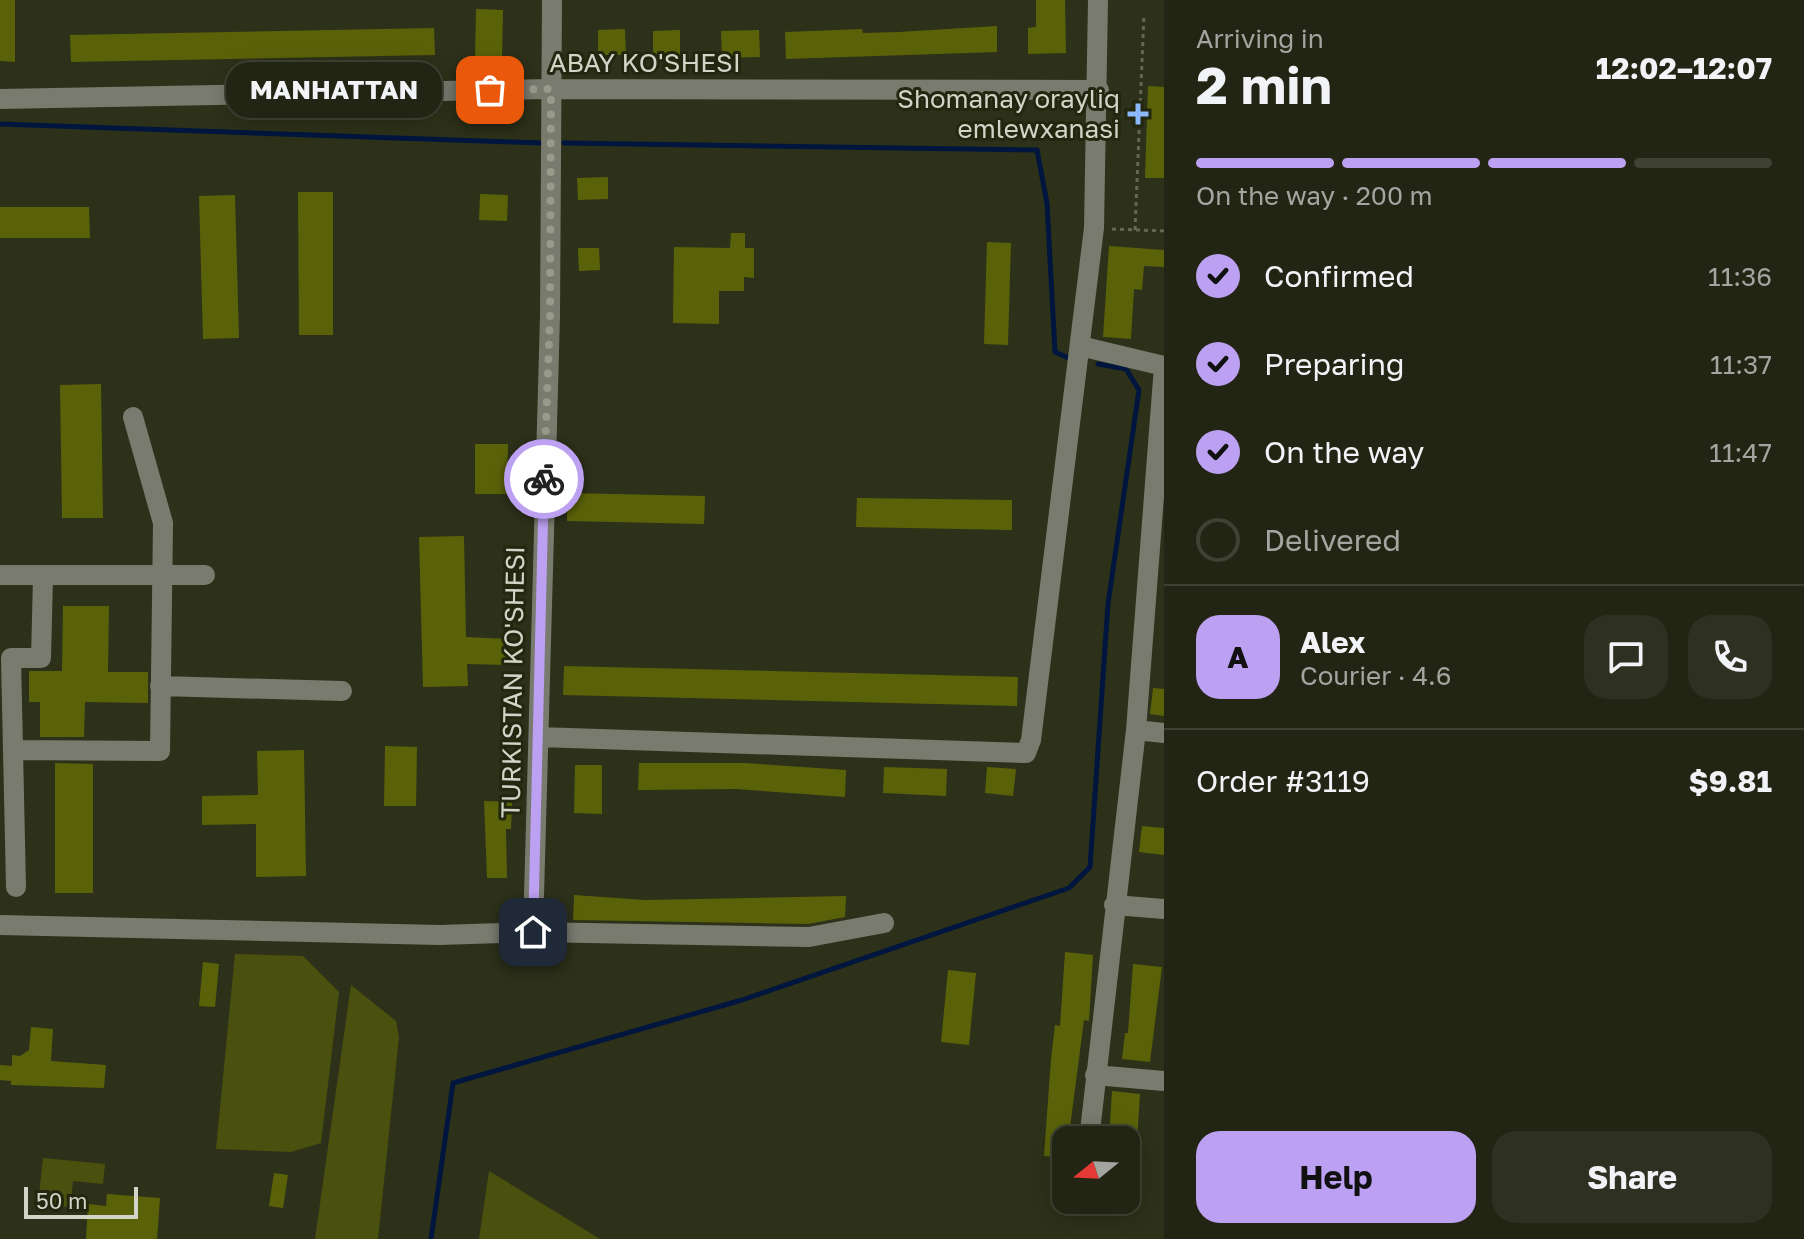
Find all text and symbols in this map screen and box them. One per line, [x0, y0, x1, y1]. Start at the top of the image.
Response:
text: Arriving in [1196, 23, 1324, 54]
street label: ABAY KO'SHESI [549, 47, 741, 78]
text: 12:02–12:07 [1596, 50, 1772, 86]
text: 2 min [1196, 53, 1332, 115]
pin [456, 56, 524, 124]
callout: MANHATTAN [226, 62, 442, 118]
icon: bag [468, 68, 512, 112]
text: MANHATTAN [250, 74, 418, 105]
place label: Shomanay orayliq emlewxanasi [897, 83, 1120, 144]
marker: Shomanay orayliq emlewxanasi [1127, 103, 1149, 125]
text: On the way · 200 m [1196, 180, 1433, 211]
icon: check [1196, 254, 1240, 298]
text: Confirmed [1264, 258, 1414, 294]
text: 11:36 [1708, 261, 1772, 292]
icon: check [1196, 342, 1240, 386]
text: Preparing [1264, 346, 1405, 382]
text: 11:37 [1710, 349, 1772, 380]
icon: check [1196, 430, 1240, 474]
text: On the way [1264, 434, 1424, 470]
text: 11:47 [1709, 437, 1772, 468]
courier [504, 439, 584, 519]
icon: bike [522, 457, 566, 501]
text: Delivered [1264, 522, 1401, 558]
street label: TURKISTAN KO'SHESI [495, 546, 530, 818]
button: chat [1584, 615, 1668, 699]
button: phone [1688, 615, 1772, 699]
text: Alex [1300, 624, 1365, 660]
text: A [1227, 639, 1249, 675]
text: Courier · 4.6 [1300, 660, 1452, 691]
text: Order #3119 [1196, 763, 1370, 799]
text: $9.81 [1689, 763, 1772, 799]
pin [499, 898, 567, 966]
icon: home [511, 910, 555, 954]
north arrow [1052, 1126, 1140, 1214]
map controls [1052, 1126, 1140, 1214]
button: Help [1196, 1131, 1476, 1223]
button: Share [1492, 1131, 1772, 1223]
scale bar [24, 1183, 138, 1219]
text: 50 m [36, 1187, 87, 1214]

